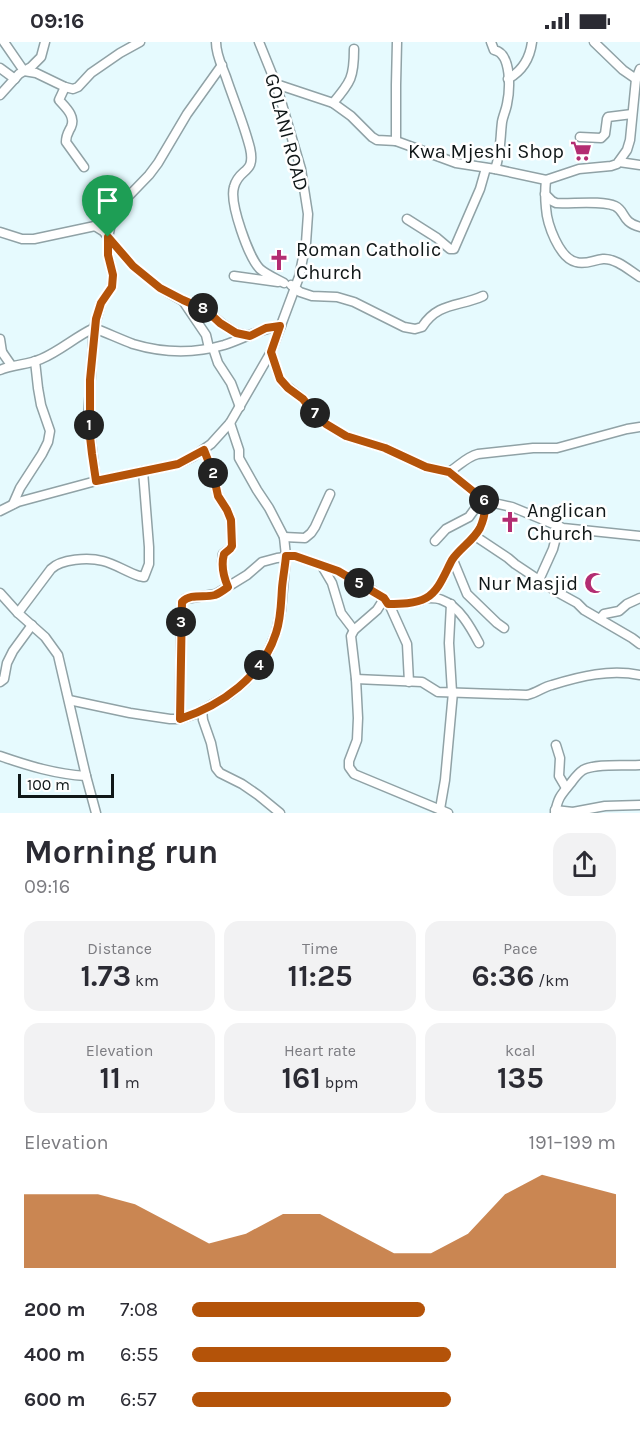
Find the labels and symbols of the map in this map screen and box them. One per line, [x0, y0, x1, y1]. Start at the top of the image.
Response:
street label: GOLANI ROAD [260, 71, 313, 193]
supermarket icon: Kwa Mjeshi Shop [569, 139, 593, 163]
place label: Kwa Mjeshi Shop [408, 140, 564, 163]
pin [82, 175, 133, 237]
place label: Roman Catholic Church [296, 238, 441, 284]
church icon: Roman Catholic Church [267, 248, 291, 272]
pin: 8 [188, 293, 218, 323]
pin: 7 [300, 398, 330, 428]
pin: 1 [74, 410, 104, 440]
pin: 2 [198, 458, 228, 488]
pin: 6 [469, 485, 499, 515]
place label: Anglican Church [527, 499, 607, 545]
church icon: Anglican Church [498, 510, 522, 534]
pin: 5 [344, 568, 374, 598]
mosque icon: Nur Masjid [583, 571, 607, 595]
place label: Nur Masjid [478, 572, 578, 595]
pin: 3 [166, 607, 196, 637]
pin: 4 [244, 650, 274, 680]
scale bar [18, 771, 114, 798]

